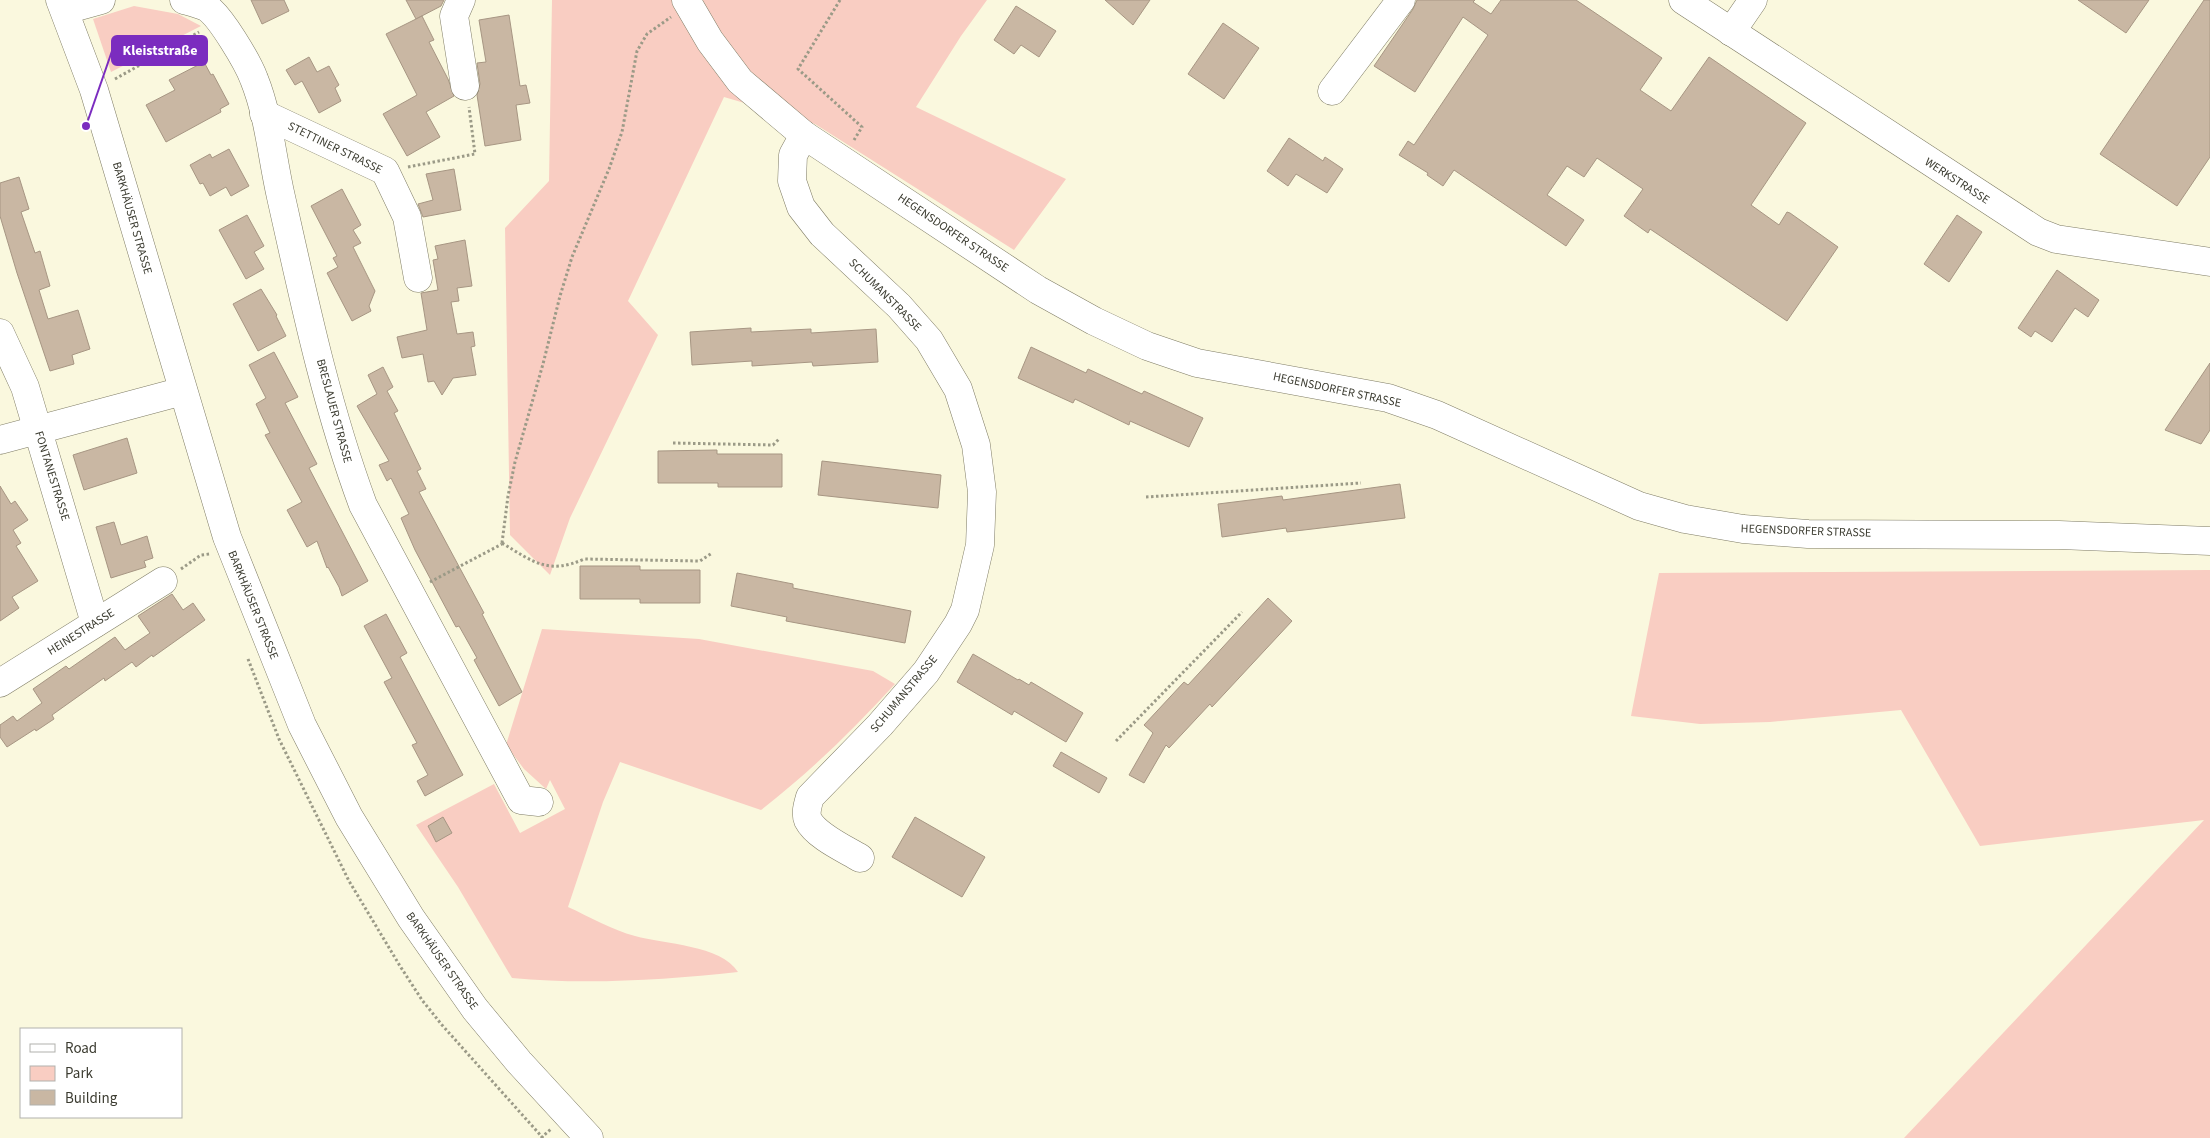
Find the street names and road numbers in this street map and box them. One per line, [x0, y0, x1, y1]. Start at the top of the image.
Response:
street label: STETTINER STRASSE [285, 118, 385, 178]
street label: WERKSTRASSE [1921, 154, 1993, 208]
street label: BARKHÄUSER STRASSE [108, 160, 156, 276]
street label: HEGENSDORFER STRASSE [894, 189, 1012, 277]
street label: SCHUMANSTRASSE [845, 255, 925, 335]
street label: BRESLAUER STRASSE [312, 357, 356, 465]
street label: HEGENSDORFER STRASSE [1271, 368, 1403, 412]
street label: FONTANESTRASSE [30, 429, 74, 523]
street label: HEGENSDORFER STRASSE [1740, 520, 1872, 542]
street label: BARKHÄUSER STRASSE [223, 548, 283, 662]
street label: HEINESTRASSE [44, 605, 118, 659]
street label: SCHUMANSTRASSE [866, 651, 942, 737]
street label: BARKHÄUSER STRASSE [402, 909, 482, 1013]

